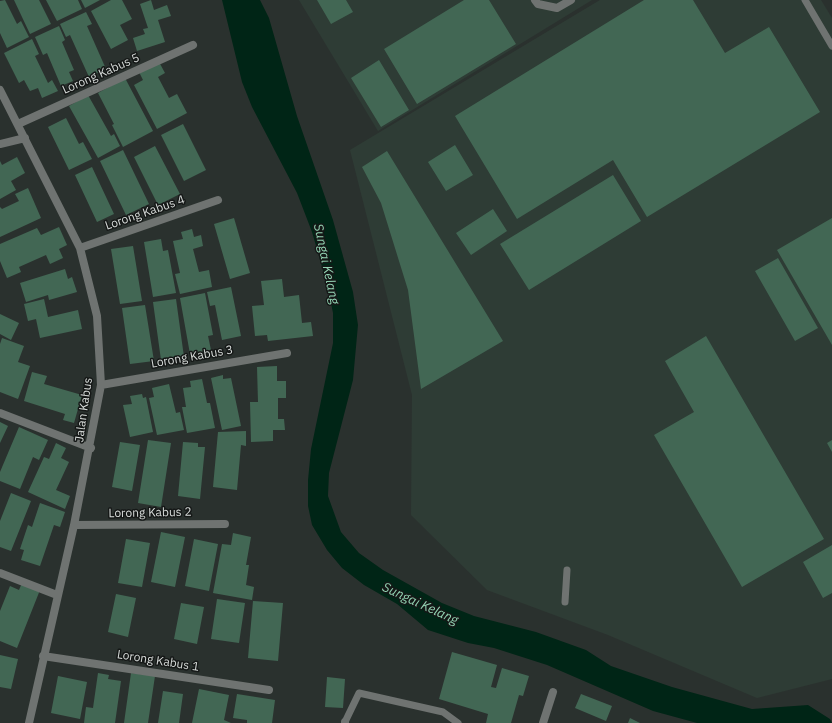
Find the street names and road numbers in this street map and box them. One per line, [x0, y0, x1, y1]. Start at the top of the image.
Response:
street label: Lorong Kabus 5 [60, 51, 142, 97]
street label: Lorong Kabus 4 [103, 193, 187, 233]
street label: Lorong Kabus 3 [150, 343, 234, 371]
street label: Jalan Kabus [72, 377, 96, 443]
street label: Lorong Kabus 2 [108, 505, 192, 521]
street label: Lorong Kabus 1 [116, 647, 200, 675]

